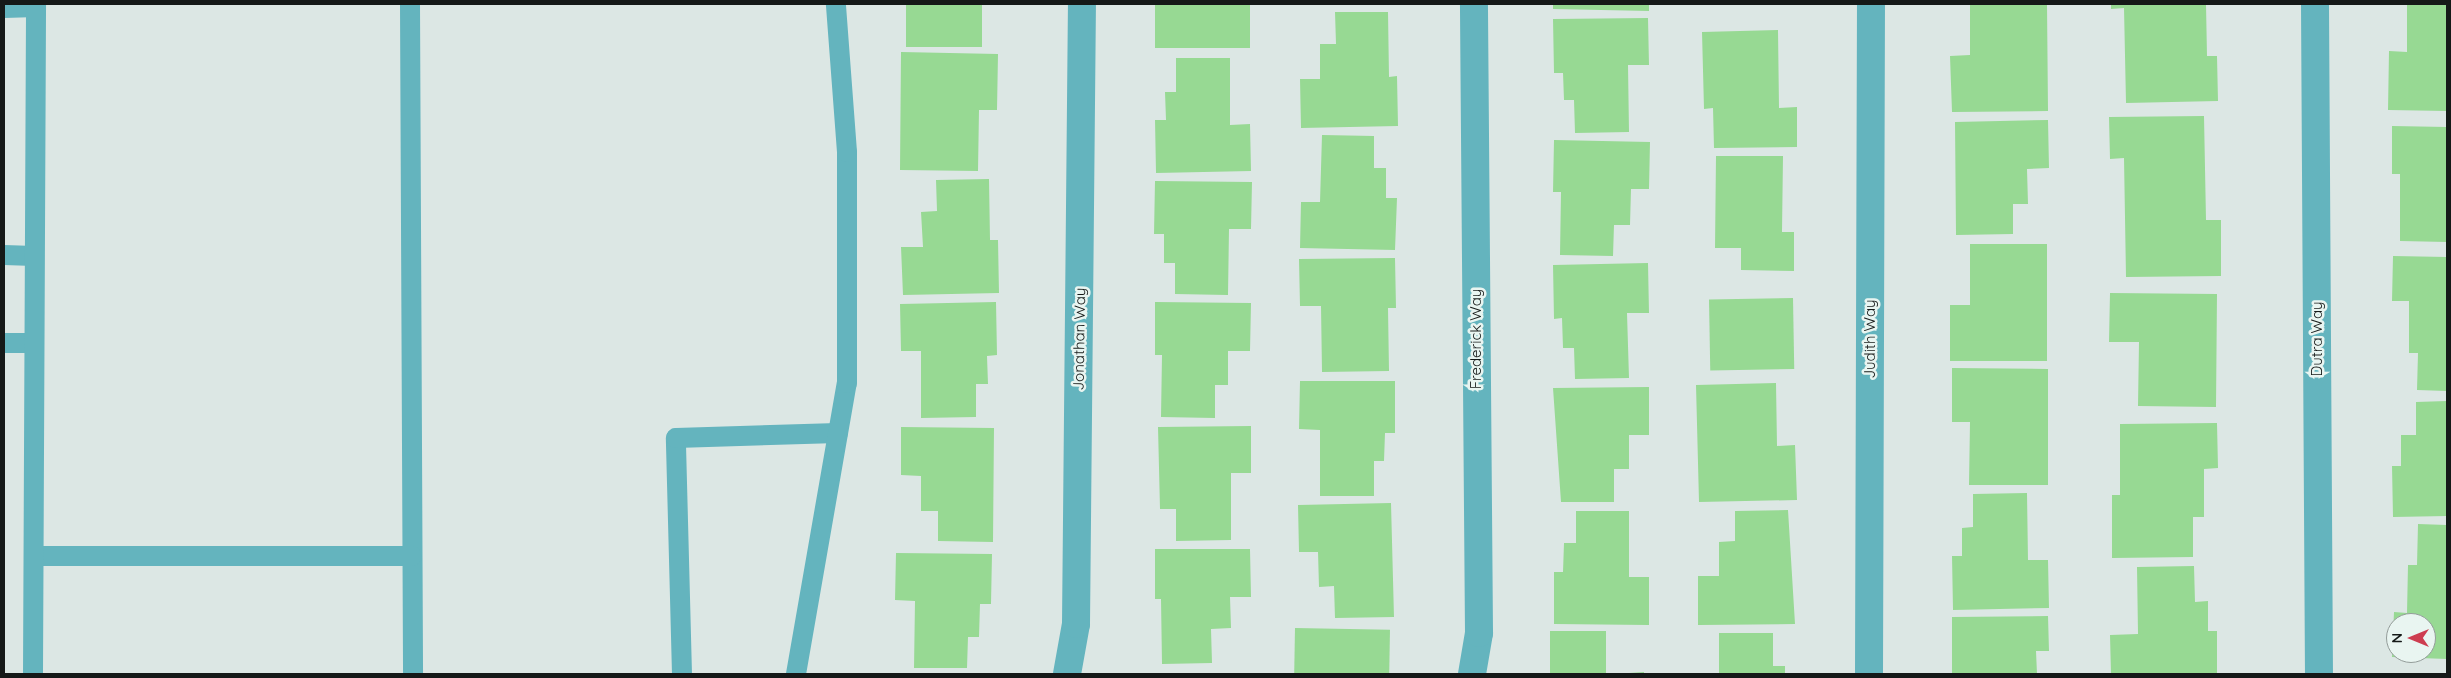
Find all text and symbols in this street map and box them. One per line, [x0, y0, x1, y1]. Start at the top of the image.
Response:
street label: Jonathan Way [1069, 287, 1089, 391]
street label: Frederick Way [1467, 289, 1485, 389]
street label: Judith Way [1861, 299, 1879, 379]
street label: Dutra Way [2308, 301, 2326, 377]
north arrow [2386, 613, 2436, 663]
text: N [2388, 633, 2406, 643]

